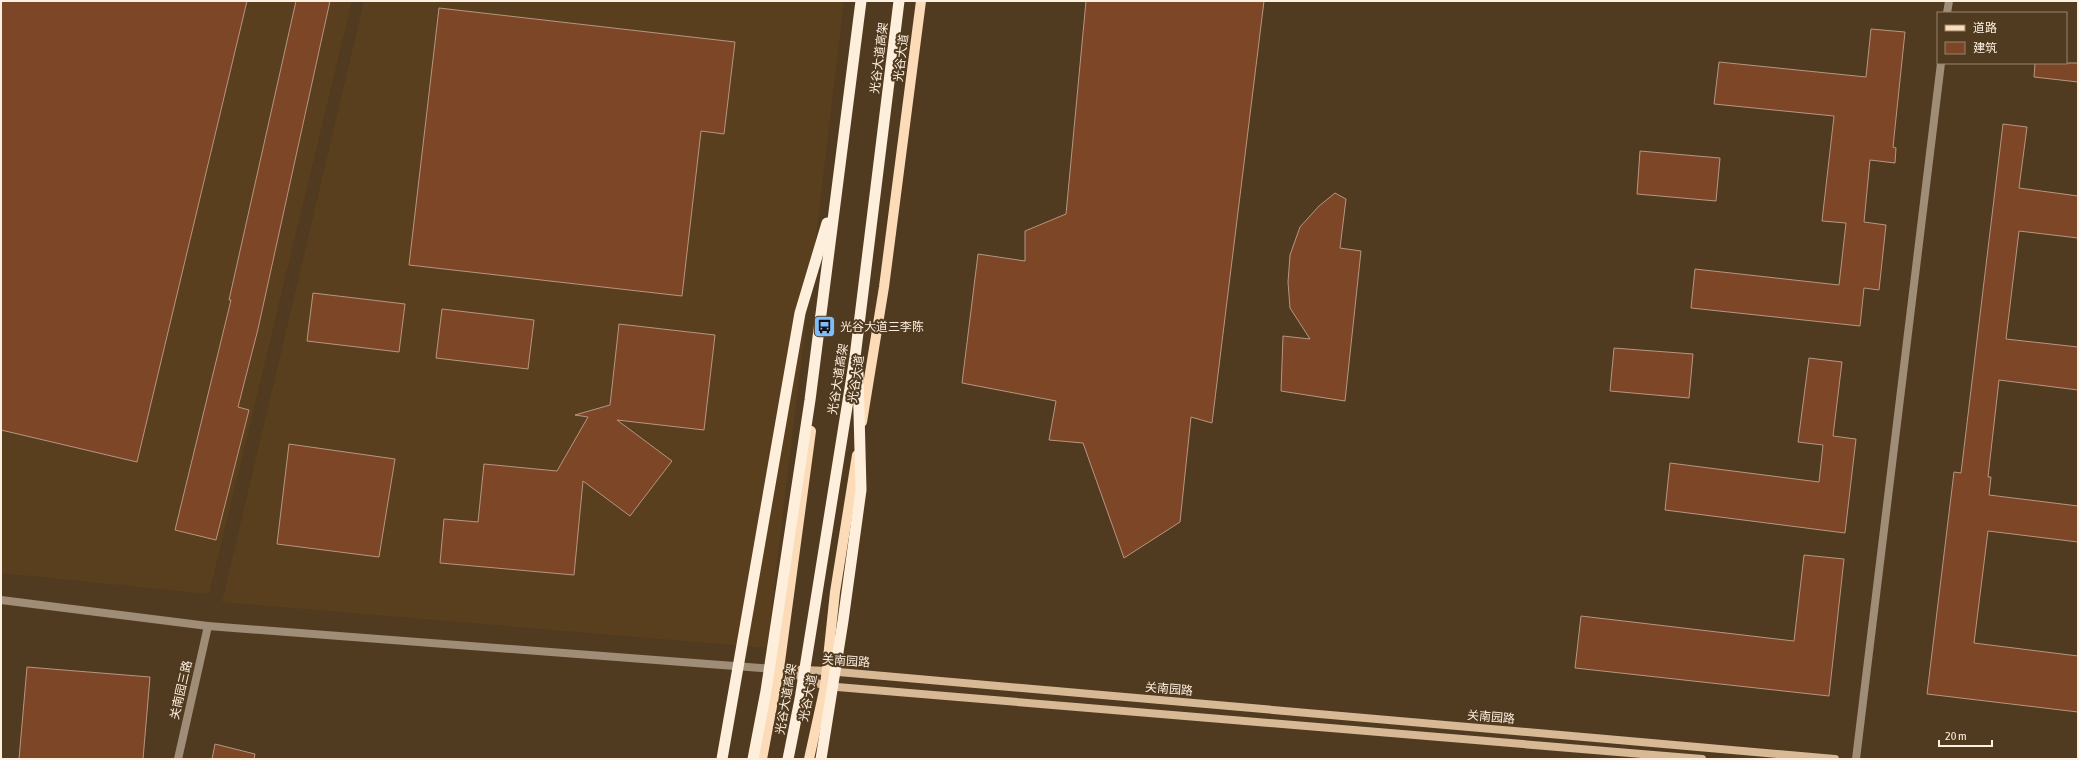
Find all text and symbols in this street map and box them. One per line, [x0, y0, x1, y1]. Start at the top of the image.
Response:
legend [1937, 12, 2067, 64]
street label: 光谷大道高架 [868, 21, 890, 95]
text: 道路 [1973, 21, 1997, 35]
street label: 光谷大道 [891, 33, 911, 83]
text: 建筑 [1973, 41, 1997, 55]
bus stop icon: 光谷大道三李陈 [811, 314, 837, 340]
place label: 光谷大道三李陈 [840, 320, 924, 334]
street label: 光谷大道高架 [825, 342, 851, 416]
street label: 光谷大道 [845, 354, 867, 404]
street label: 关南园路 [822, 652, 870, 670]
street label: 关南园三路 [167, 659, 195, 721]
street label: 光谷大道高架 [773, 662, 799, 736]
street label: 光谷大道 [797, 673, 819, 723]
street label: 关南园路 [1144, 680, 1194, 698]
street label: 关南园路 [1466, 708, 1516, 726]
scale bar [1939, 722, 1992, 748]
text: 20 m [1945, 729, 1967, 743]

